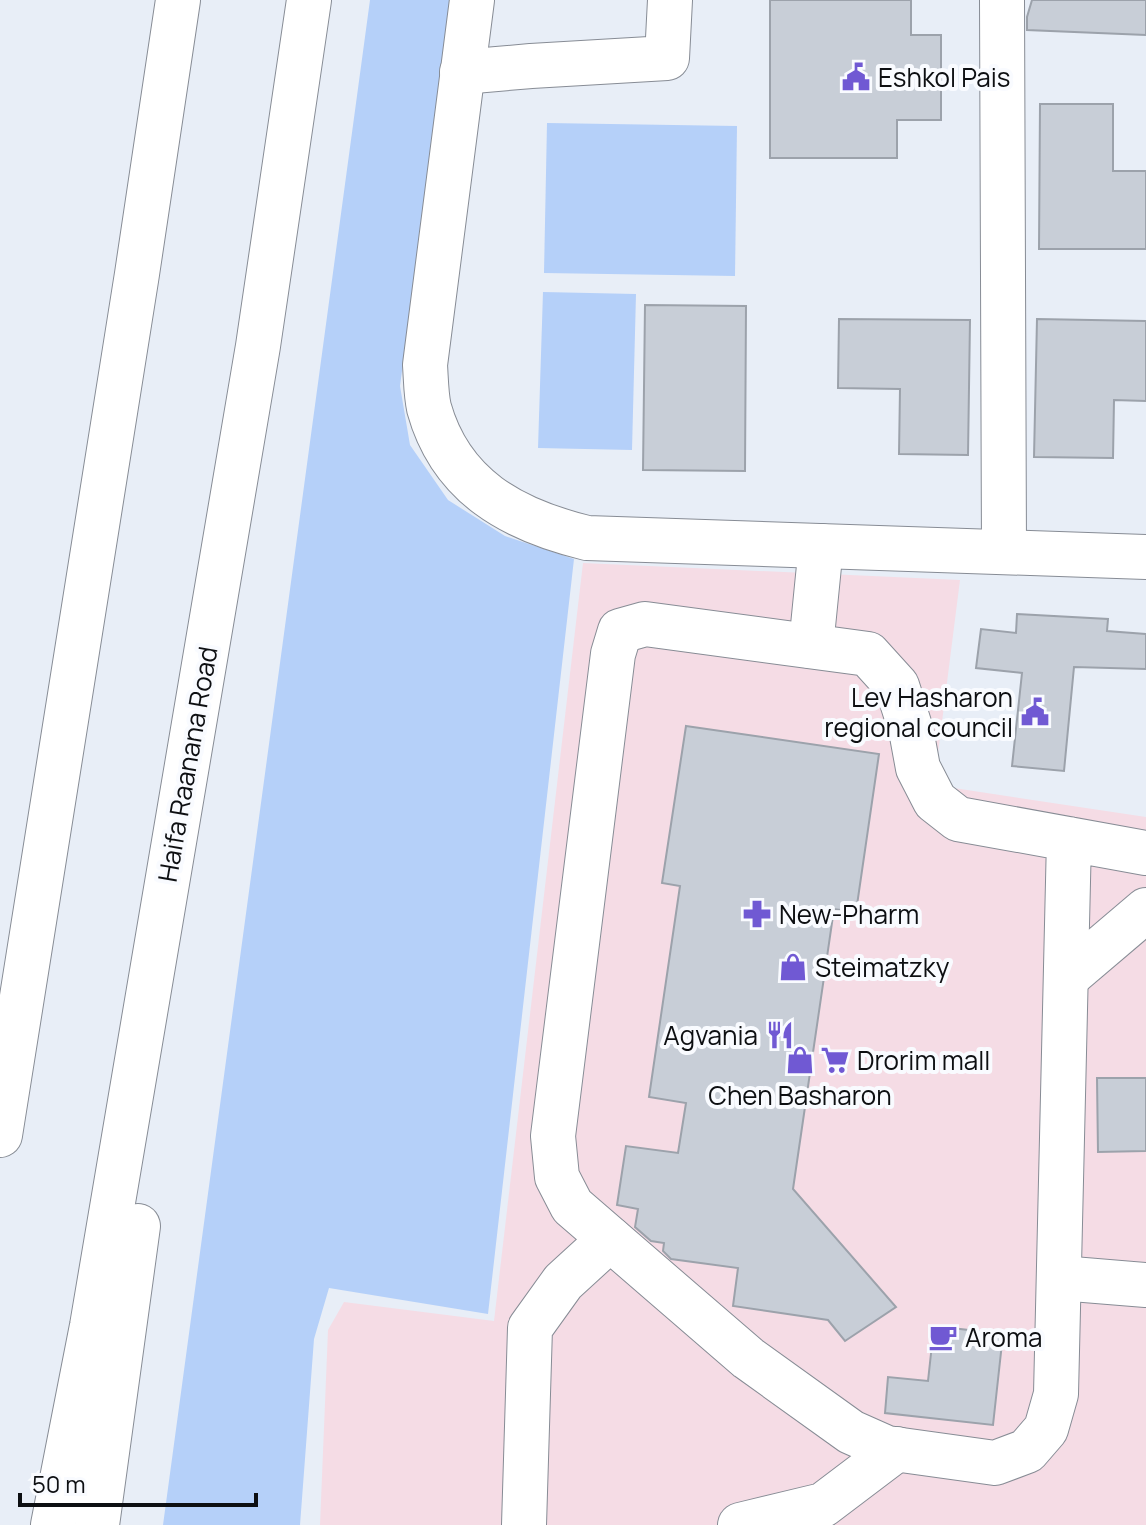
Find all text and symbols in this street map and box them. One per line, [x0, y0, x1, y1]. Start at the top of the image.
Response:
place label: Eshkol Pais [878, 59, 1010, 95]
public building icon: Eshkol Pais [841, 62, 871, 92]
street label: Haifa Raanana Road [149, 643, 225, 885]
place label: Lev Hasharon regional council [824, 679, 1013, 745]
public building icon: Lev Hasharon regional council [1020, 697, 1050, 727]
place label: New-Pharm [779, 896, 919, 932]
pharmacy icon: New-Pharm [742, 899, 772, 929]
place label: Steimatzky [815, 949, 950, 985]
shop icon: Steimatzky [778, 952, 808, 982]
place label: Agvania [663, 1017, 758, 1053]
restaurant icon: Agvania [765, 1020, 795, 1050]
place label: Drorim mall [857, 1042, 990, 1078]
shop icon: Chen Basharon [785, 1045, 815, 1075]
supermarket icon: Drorim mall [820, 1045, 850, 1075]
place label: Chen Basharon [708, 1077, 892, 1113]
place label: Aroma [965, 1319, 1042, 1355]
cafe icon: Aroma [928, 1322, 958, 1352]
scale bar [20, 1457, 256, 1507]
text: 50 m [32, 1467, 86, 1500]

